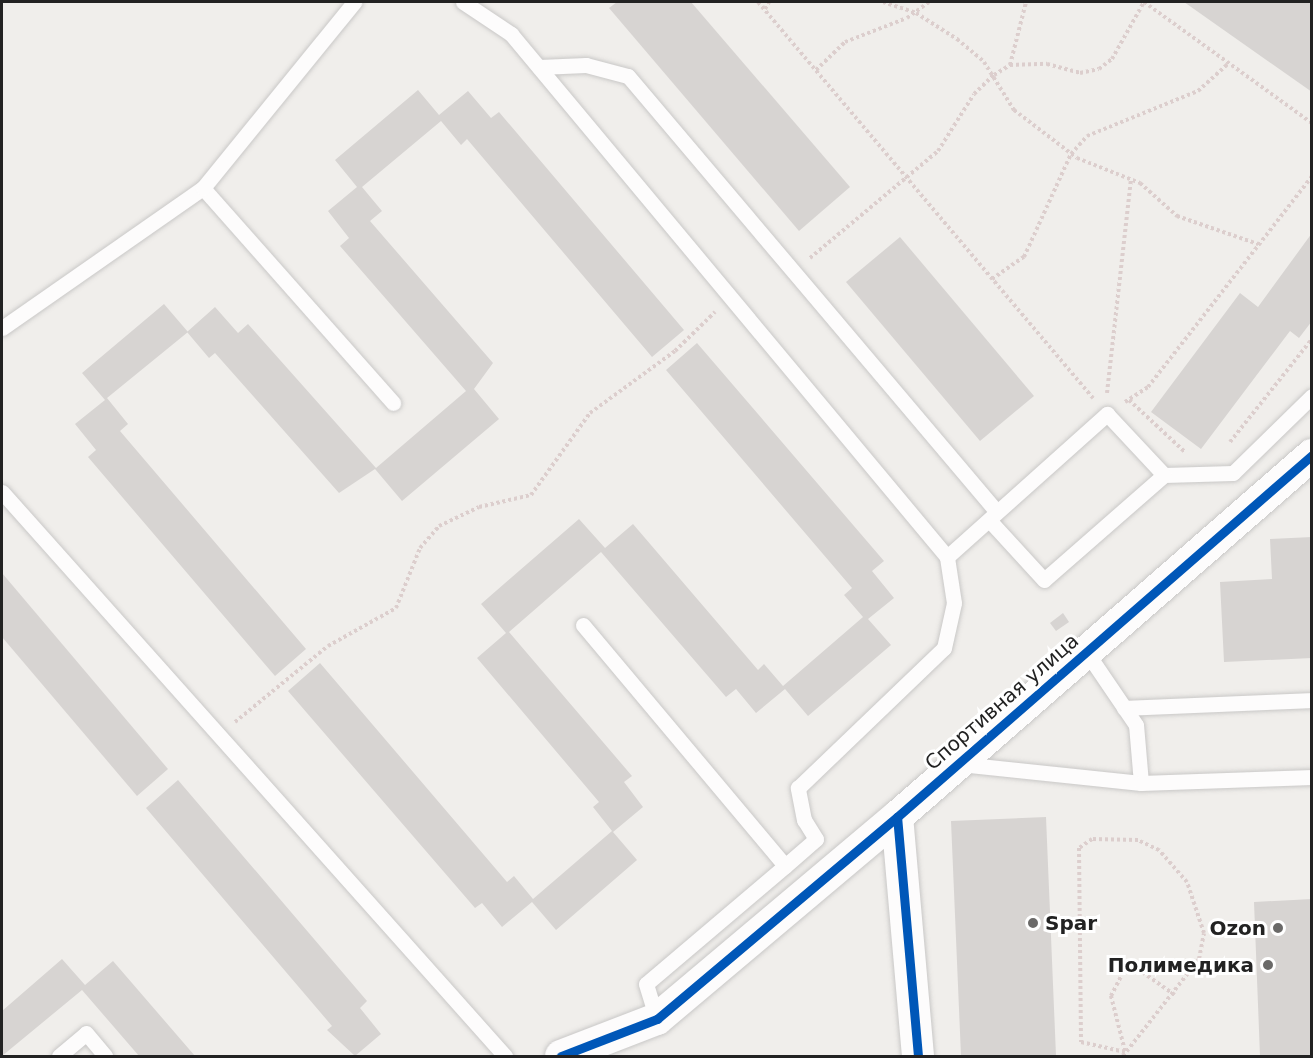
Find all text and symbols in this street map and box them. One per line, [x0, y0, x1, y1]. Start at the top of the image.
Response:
street label: Спортивная улица [920, 629, 1084, 775]
place label: Spar [1045, 911, 1097, 935]
marker: Spar [1026, 916, 1040, 930]
place label: Ozon [1209, 916, 1266, 940]
marker: Ozon [1271, 921, 1285, 935]
place label: Полимедика [1108, 953, 1254, 977]
marker: Полимедика [1259, 956, 1277, 974]

